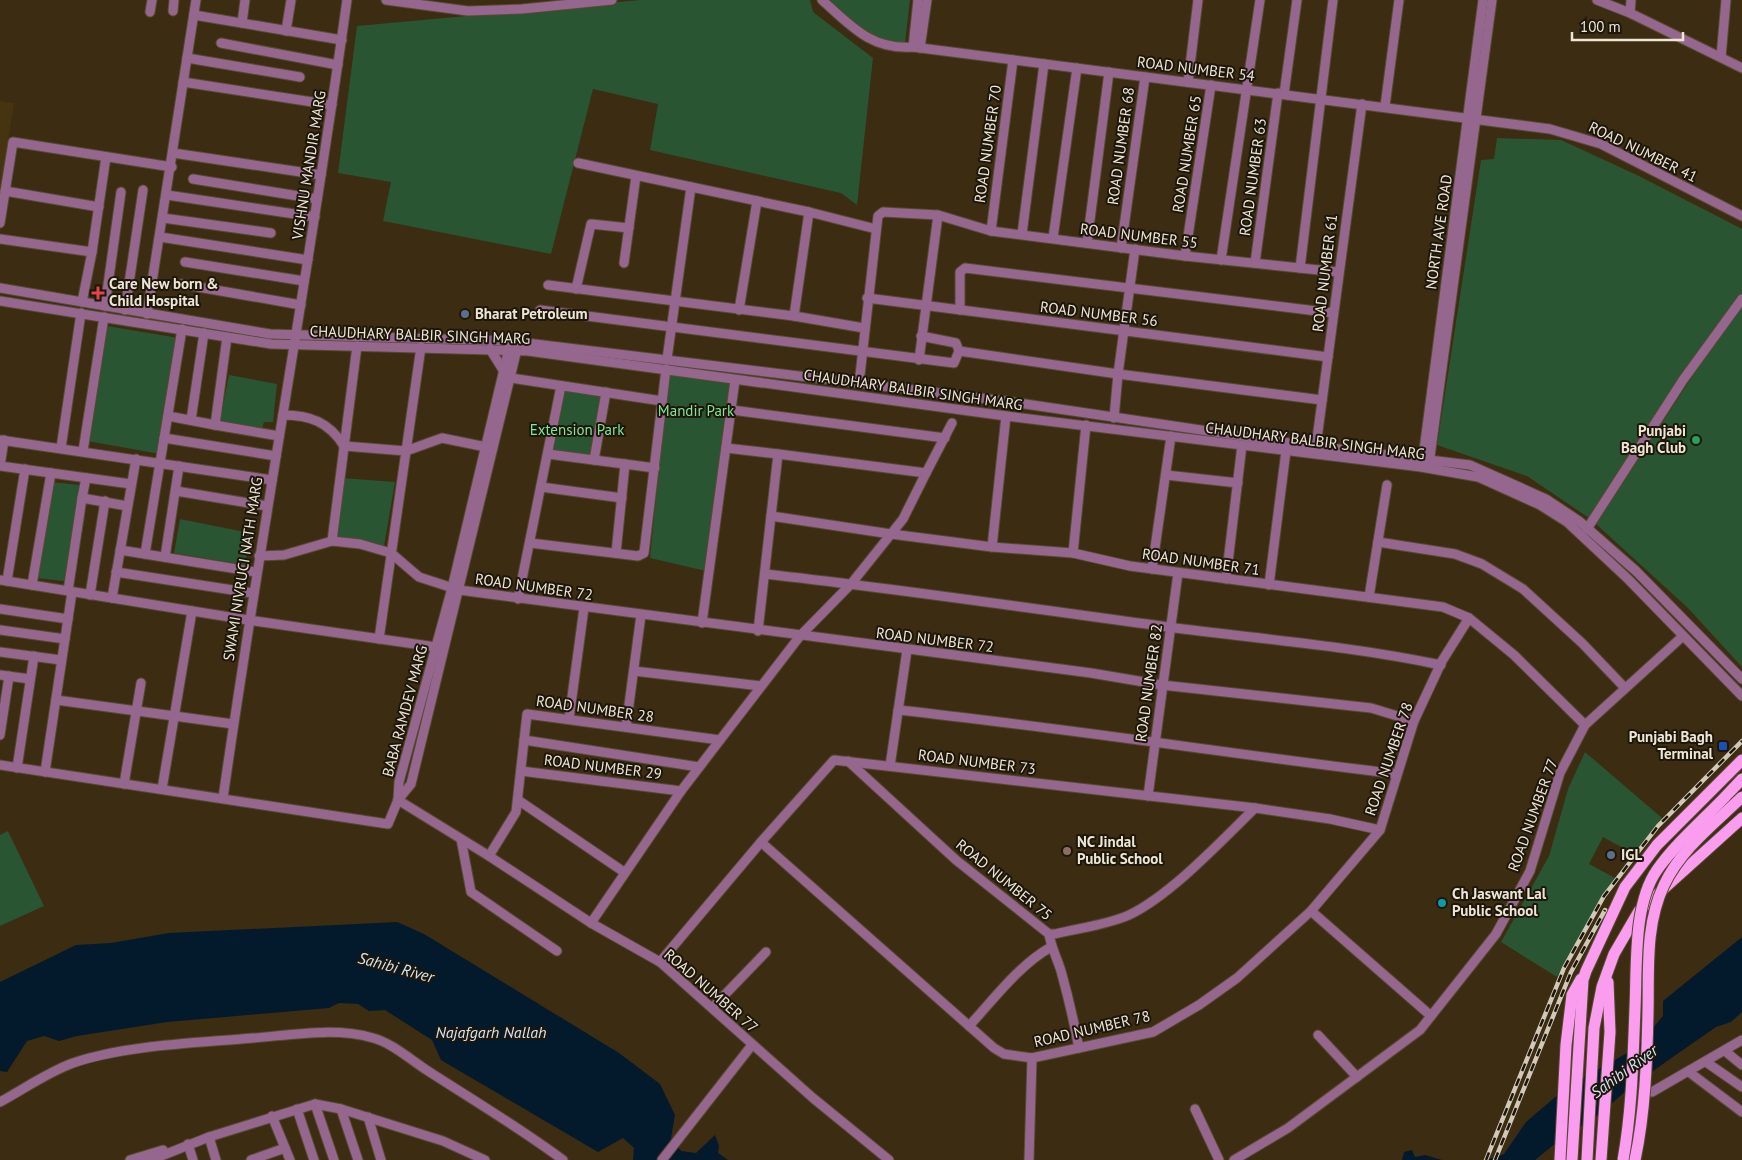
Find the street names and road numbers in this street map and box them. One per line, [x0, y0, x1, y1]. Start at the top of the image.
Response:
street label: ROAD NUMBER 54 [1136, 52, 1256, 85]
street label: ROAD NUMBER 70 [970, 84, 1005, 204]
street label: ROAD NUMBER 68 [1103, 86, 1138, 206]
street label: VISHNU MANDIR MARG [287, 89, 330, 242]
street label: ROAD NUMBER 65 [1168, 94, 1205, 214]
street label: ROAD NUMBER 63 [1235, 117, 1270, 237]
street label: ROAD NUMBER 41 [1586, 117, 1701, 186]
street label: NORTH AVE ROAD [1421, 173, 1456, 291]
street label: ROAD NUMBER 61 [1308, 213, 1341, 333]
street label: ROAD NUMBER 55 [1079, 219, 1199, 252]
street label: ROAD NUMBER 56 [1039, 297, 1159, 330]
street label: CHAUDHARY BALBIR SINGH MARG [309, 321, 531, 348]
street label: CHAUDHARY BALBIR SINGH MARG [802, 365, 1024, 414]
street label: CHAUDHARY BALBIR SINGH MARG [1204, 418, 1426, 463]
street label: SWAMI NIVRUCI NATH MARG [219, 476, 266, 662]
street label: ROAD NUMBER 71 [1141, 544, 1261, 579]
street label: ROAD NUMBER 72 [474, 569, 594, 604]
street label: ROAD NUMBER 72 [875, 623, 995, 656]
street label: ROAD NUMBER 82 [1131, 623, 1166, 743]
street label: BABA RAMDEV MARG [378, 643, 431, 779]
street label: ROAD NUMBER 28 [535, 691, 655, 726]
street label: ROAD NUMBER 78 [1360, 700, 1417, 818]
street label: ROAD NUMBER 73 [917, 745, 1037, 778]
street label: ROAD NUMBER 29 [543, 750, 663, 783]
street label: ROAD NUMBER 77 [1503, 756, 1562, 874]
street label: ROAD NUMBER 75 [952, 835, 1056, 924]
street label: ROAD NUMBER 77 [660, 945, 762, 1037]
street label: ROAD NUMBER 78 [1032, 1006, 1152, 1051]

